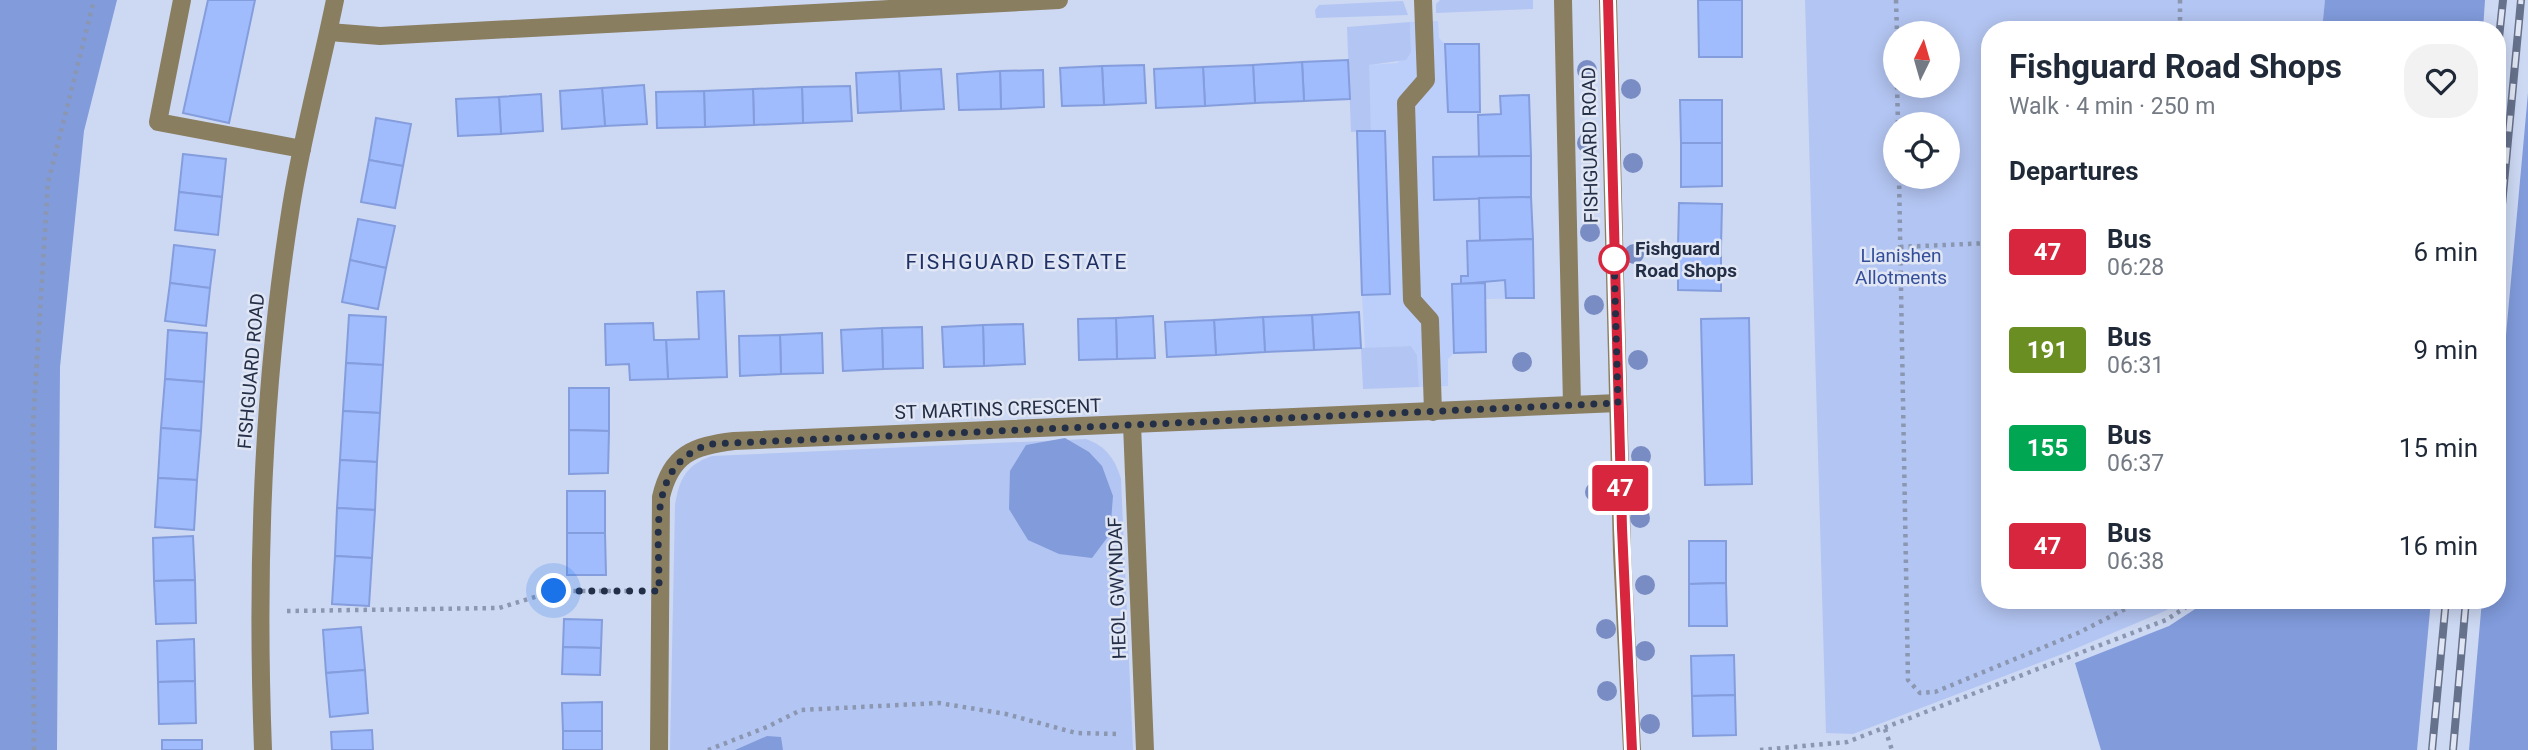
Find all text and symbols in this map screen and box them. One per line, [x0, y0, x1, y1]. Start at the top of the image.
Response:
north arrow [1883, 21, 1960, 98]
map controls [1883, 21, 1960, 189]
button: heart [2404, 44, 2478, 118]
text: Fishguard Road Shops [2009, 47, 2342, 86]
street label: FISHGUARD ROAD [1577, 67, 1603, 223]
text: Walk · 4 min · 250 m [2009, 93, 2215, 120]
button: locate [1883, 112, 1960, 189]
text: Departures [2009, 156, 2139, 186]
text: Bus [2107, 224, 2152, 254]
place label: Fishguard Road Shops [1635, 237, 1737, 282]
text: 6 min [2413, 237, 2478, 267]
text: 47 [2034, 238, 2061, 266]
marker: Fishguard Road Shops [1599, 244, 1629, 274]
park label: Llanishen Allotments [1855, 244, 1947, 289]
district label: FISHGUARD ESTATE [905, 250, 1129, 274]
text: 06:28 [2107, 254, 2164, 281]
street label: FISHGUARD ROAD [233, 292, 269, 450]
text: Bus [2107, 322, 2152, 352]
text: 9 min [2413, 335, 2478, 365]
text: 191 [2027, 336, 2068, 364]
text: 06:31 [2107, 352, 2164, 379]
street label: ST MARTINS CRESCENT [894, 394, 1102, 424]
text: Bus [2107, 420, 2152, 450]
text: 15 min [2399, 433, 2478, 463]
text: 155 [2027, 434, 2068, 462]
text: 06:37 [2107, 450, 2164, 477]
line badge: 47 [1588, 465, 1652, 511]
text: 47 [1606, 474, 1634, 502]
street label: HEOL GWYNDAF [1103, 516, 1131, 660]
text: Bus [2107, 518, 2152, 548]
text: 16 min [2399, 531, 2478, 561]
text: 47 [2034, 532, 2061, 560]
text: 06:38 [2107, 548, 2164, 575]
your location [536, 573, 571, 608]

